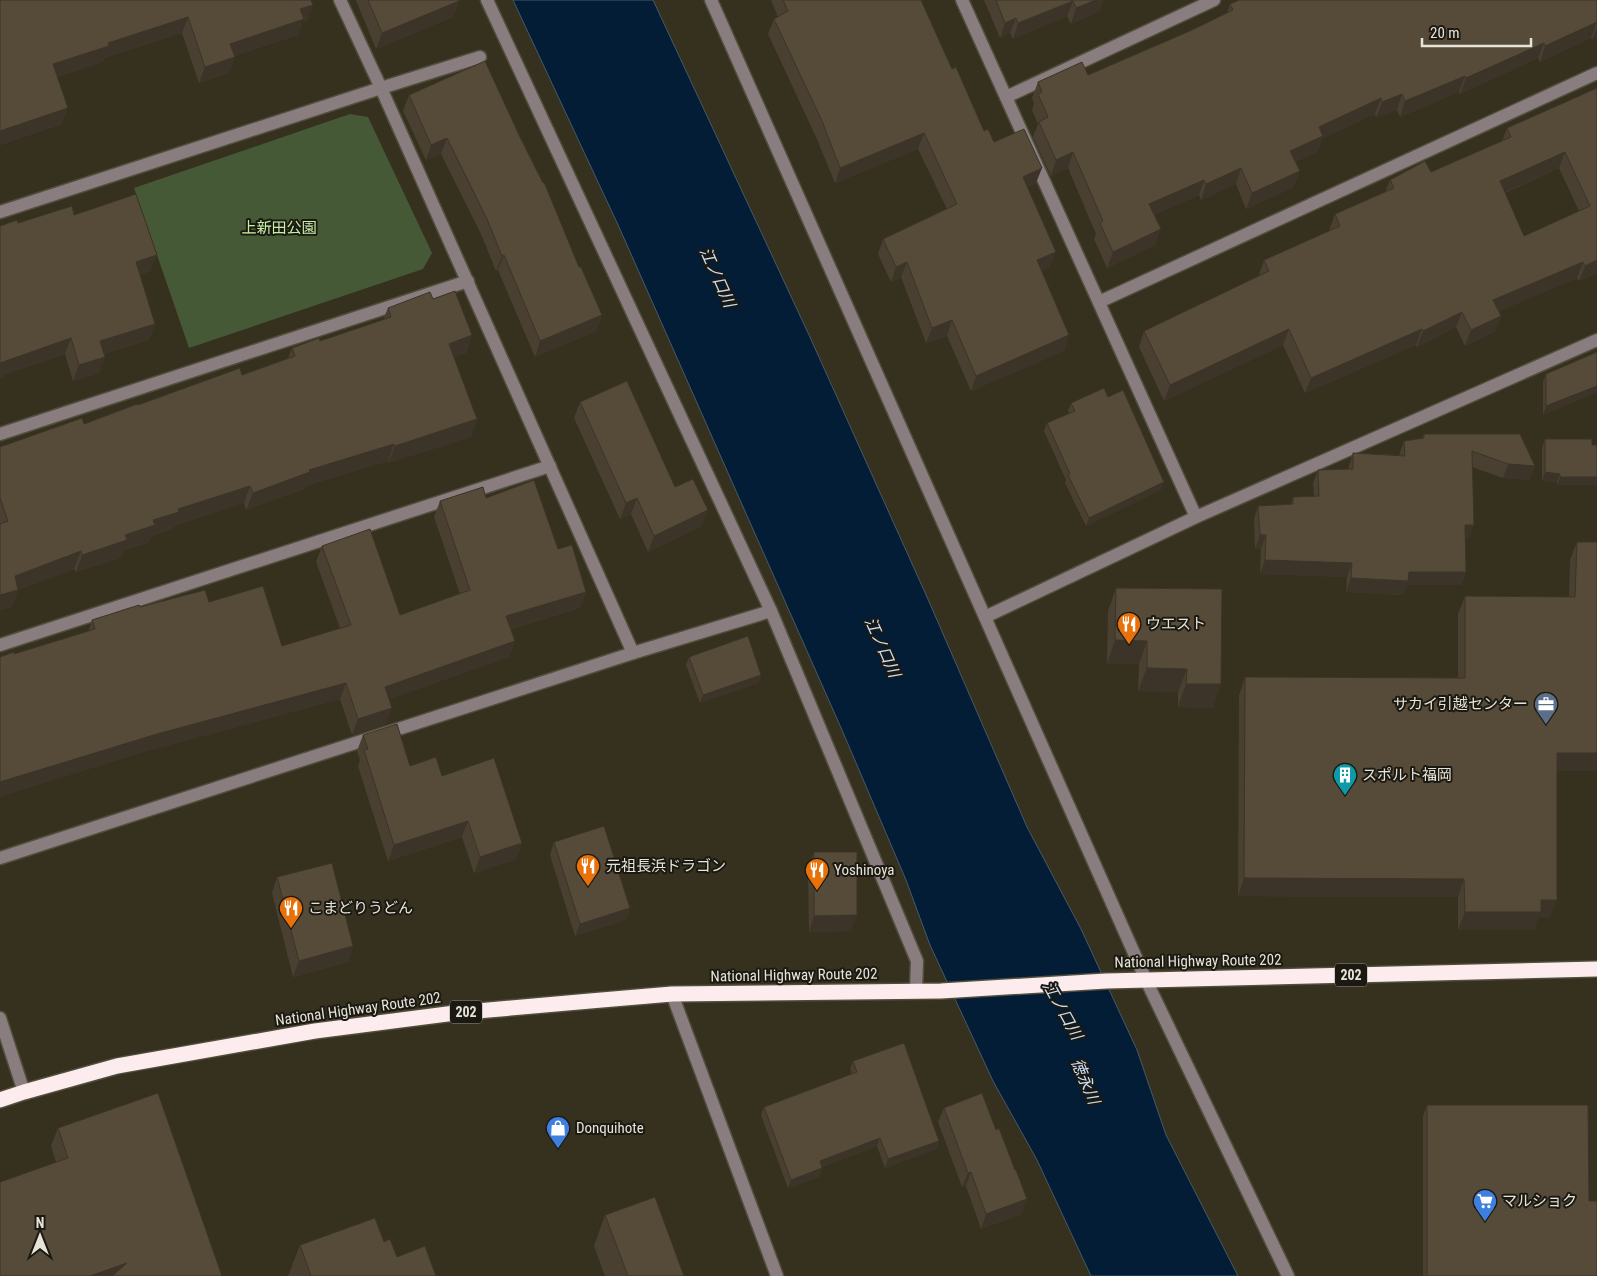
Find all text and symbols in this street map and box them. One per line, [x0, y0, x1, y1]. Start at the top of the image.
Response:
scale bar [1422, 15, 1531, 47]
text: 20 m [1430, 24, 1460, 42]
park label: 上新田公園 [241, 219, 317, 237]
water label: 江ノ口川 [696, 244, 740, 312]
restaurant icon: ウエスト [1116, 611, 1142, 645]
water label: 江ノ口川 [861, 614, 905, 682]
place label: ウエスト [1146, 615, 1206, 633]
office icon: サカイ引越センター [1533, 691, 1559, 725]
place label: サカイ引越センター [1393, 695, 1528, 713]
building icon: スポルト福岡 [1332, 762, 1358, 796]
place label: スポルト福岡 [1362, 766, 1452, 784]
restaurant icon: 元祖長浜ドラゴン [575, 853, 601, 887]
place label: 元祖長浜ドラゴン [606, 857, 726, 875]
restaurant icon: Yoshinoya [804, 857, 830, 891]
place label: Yoshinoya [834, 861, 894, 879]
restaurant icon: こまどりうどん [278, 895, 304, 929]
place label: こまどりうどん [308, 899, 413, 917]
street label: National Highway Route 202 [1114, 951, 1282, 971]
road number: 202 [1335, 964, 1367, 986]
street label: National Highway Route 202 [710, 965, 878, 985]
water label: 江ノ口川 [1039, 978, 1087, 1045]
street label: National Highway Route 202 [274, 988, 442, 1030]
road number: 202 [450, 1000, 482, 1024]
water label: 徳永川 [1067, 1055, 1104, 1109]
shop icon: Donquihote [545, 1115, 571, 1149]
place label: Donquihote [576, 1119, 644, 1137]
supermarket icon: マルショク [1472, 1188, 1498, 1222]
place label: マルショク [1502, 1192, 1577, 1210]
north arrow [15, 1211, 65, 1261]
text: N [36, 1215, 44, 1231]

